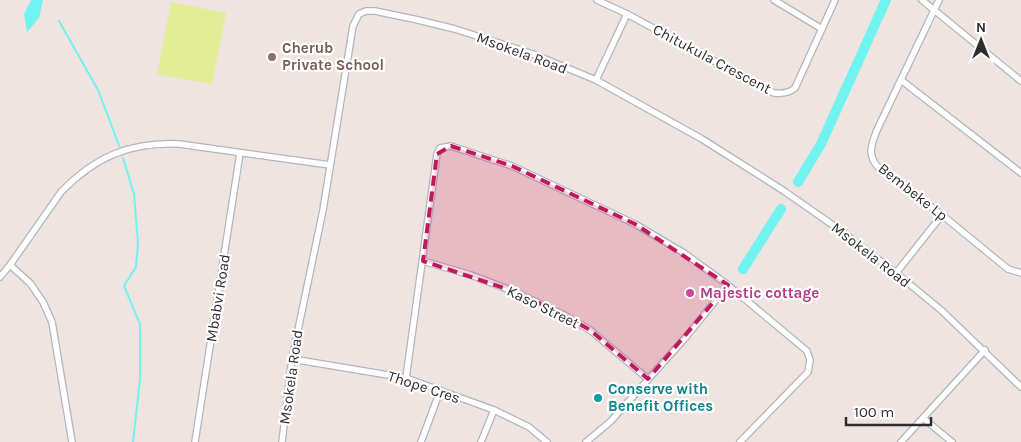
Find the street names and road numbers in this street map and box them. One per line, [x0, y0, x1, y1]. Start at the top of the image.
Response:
street label: Chitukula Crescent [650, 20, 775, 98]
street label: Msokela Road [474, 28, 570, 78]
street label: Bembeke Lp [875, 159, 951, 225]
street label: Msokela Road [828, 219, 914, 291]
street label: Mbabvi Road [202, 253, 234, 343]
street label: Kaso Street [504, 282, 582, 332]
street label: Msokela Road [275, 328, 307, 426]
street label: Thope Cres [386, 367, 462, 407]

